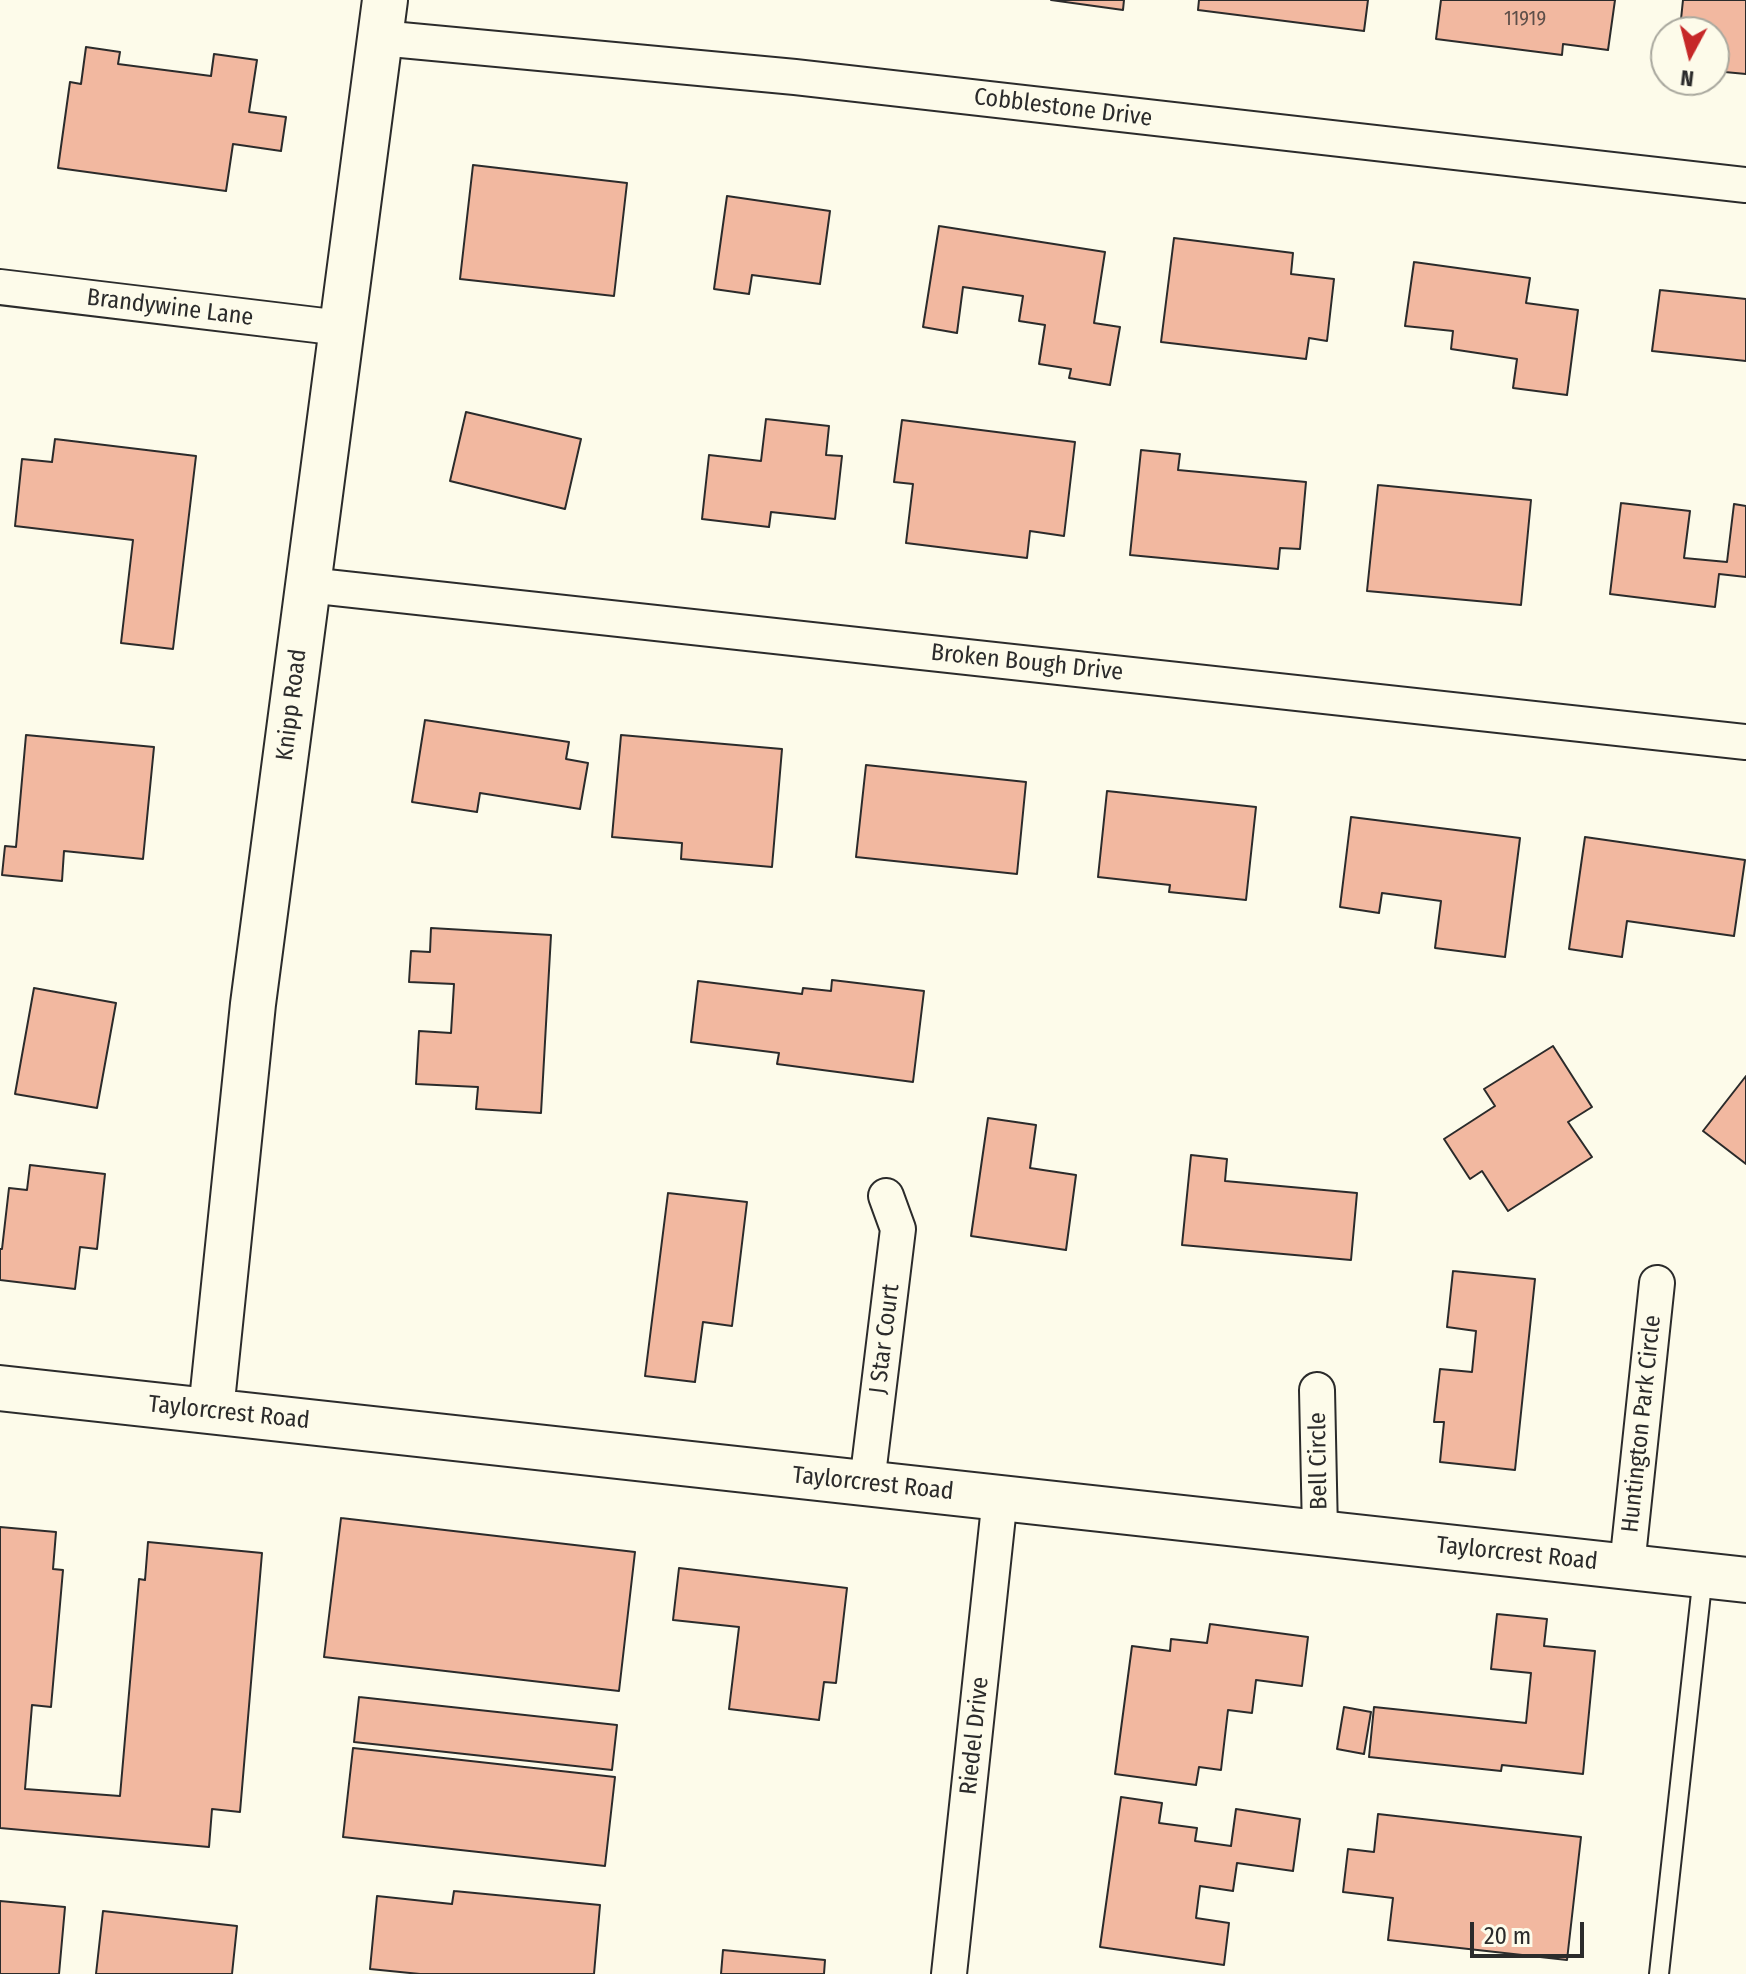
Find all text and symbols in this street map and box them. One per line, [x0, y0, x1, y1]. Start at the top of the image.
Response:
house number: 11919 [1504, 7, 1546, 31]
north arrow [1650, 16, 1730, 96]
text: N [1679, 64, 1695, 93]
street label: Cobblestone Drive [972, 83, 1154, 133]
street label: Brandywine Lane [85, 284, 255, 332]
street label: Broken Bough Drive [929, 639, 1125, 687]
street label: Knipp Road [271, 648, 313, 762]
street label: J Star Court [864, 1282, 906, 1396]
street label: Huntington Park Circle [1616, 1314, 1668, 1534]
street label: Taylorcrest Road [147, 1390, 311, 1436]
street label: Bell Circle [1304, 1412, 1334, 1510]
street label: Taylorcrest Road [791, 1461, 955, 1507]
street label: Taylorcrest Road [1435, 1531, 1599, 1577]
street label: Riedel Drive [954, 1676, 996, 1796]
scale bar [1474, 1906, 1588, 1956]
text: 20 m [1484, 1922, 1531, 1950]

